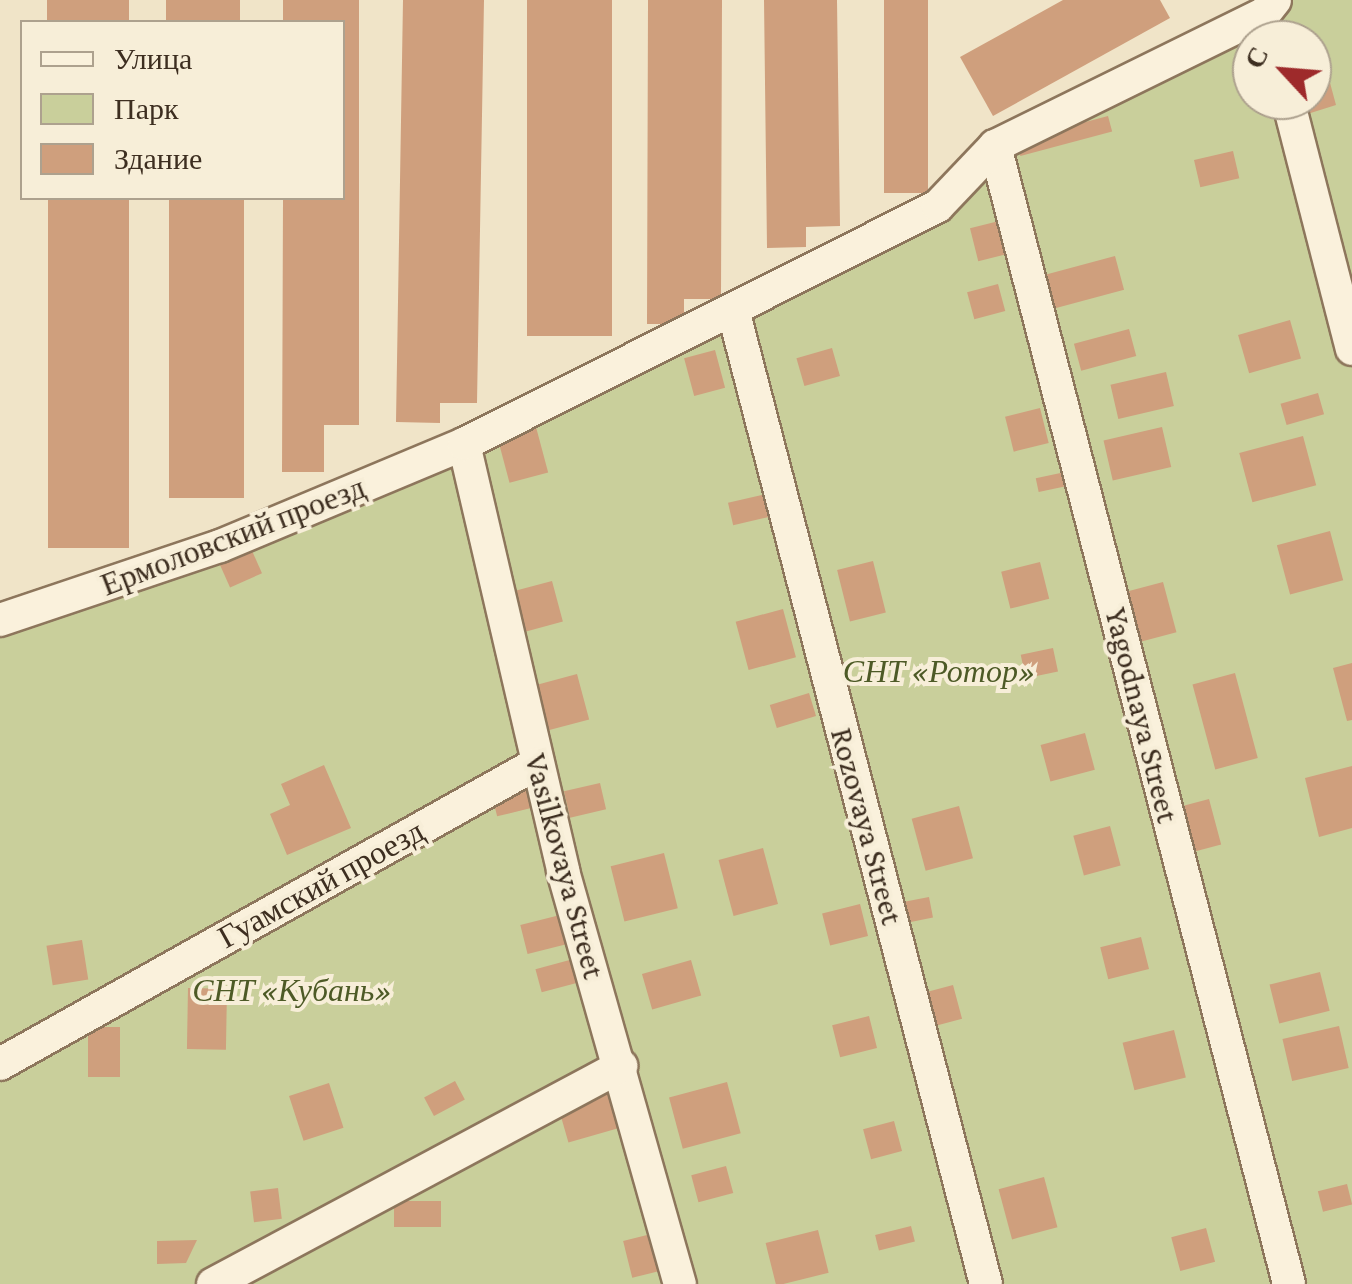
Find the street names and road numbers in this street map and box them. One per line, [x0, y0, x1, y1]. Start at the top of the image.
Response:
street label: Ермоловский проезд [95, 468, 371, 604]
street label: Yagodnaya Street [1097, 604, 1187, 826]
street label: Rozovaya Street [822, 723, 912, 929]
street label: Vasilkovaya Street [517, 749, 613, 983]
street label: Гуамский проезд [211, 812, 431, 956]

